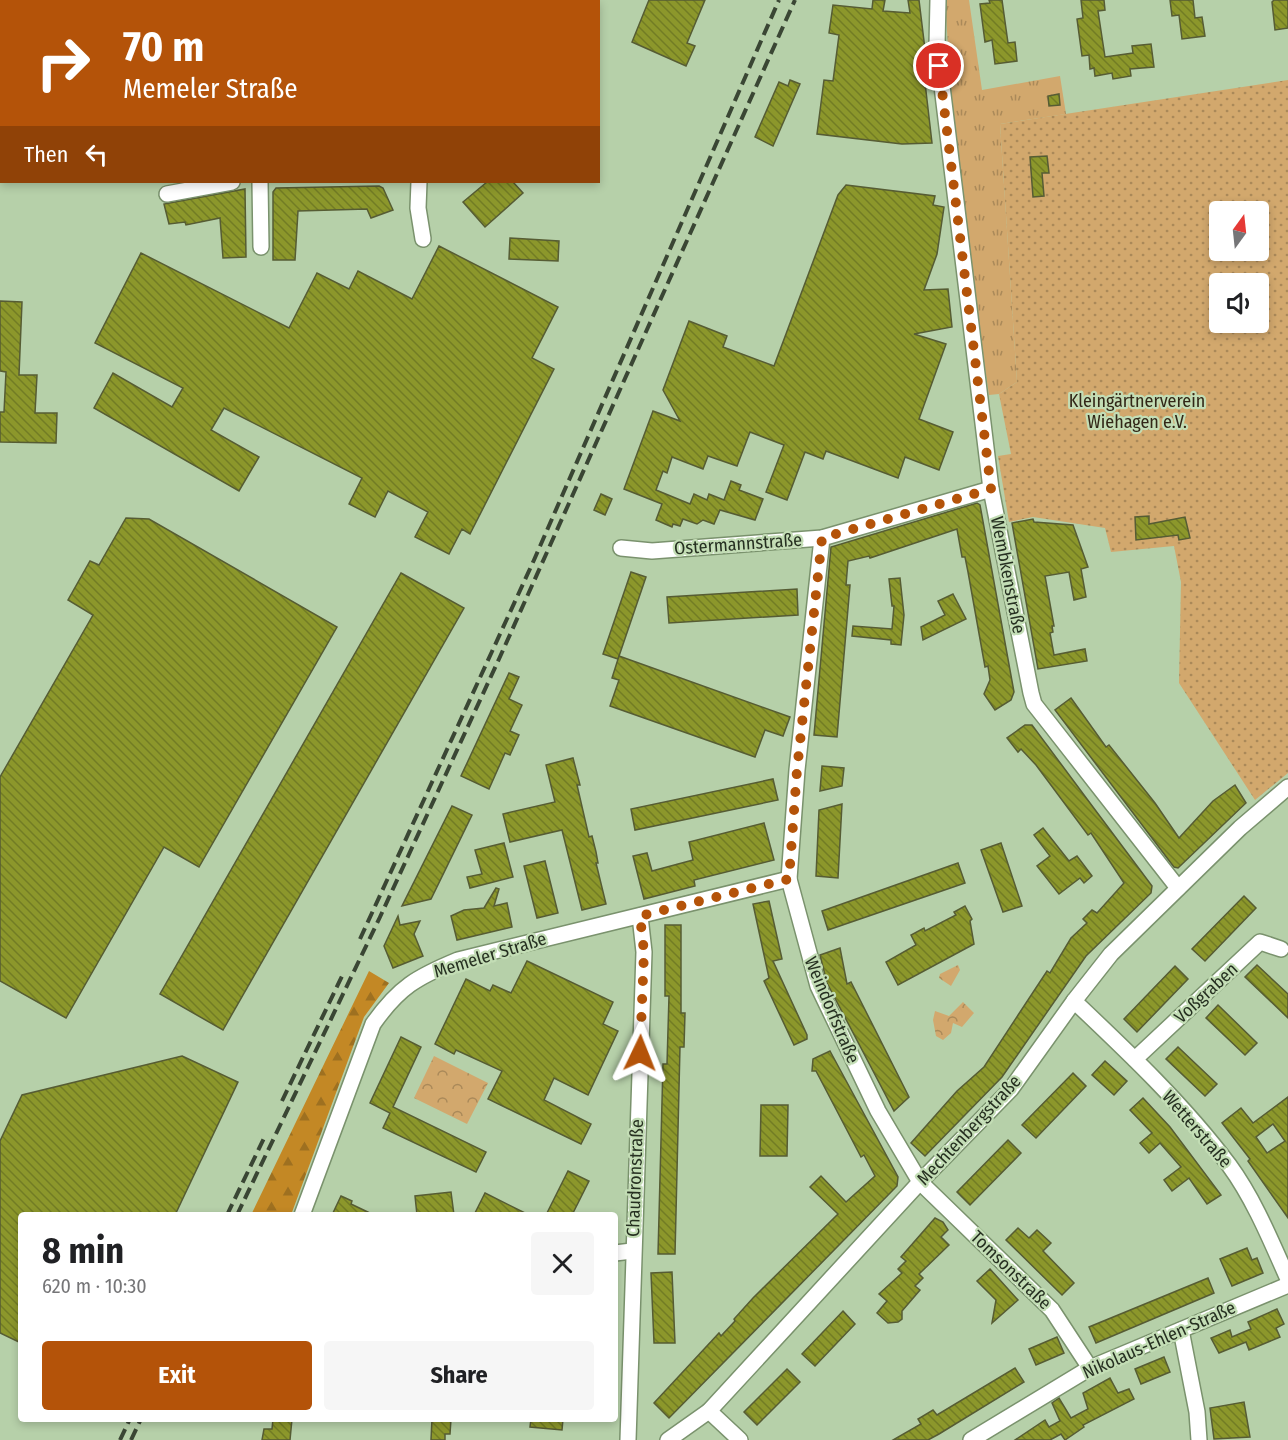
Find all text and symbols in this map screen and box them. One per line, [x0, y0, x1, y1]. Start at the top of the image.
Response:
text: 70 m [123, 22, 204, 72]
icon: right [24, 24, 102, 102]
pin [913, 40, 964, 91]
icon: arrive [922, 49, 955, 82]
text: Memeler Straße [123, 73, 298, 105]
icon: left [80, 138, 113, 171]
text: Then [24, 141, 68, 168]
north arrow [1209, 201, 1269, 261]
map controls [1209, 201, 1269, 333]
button: sound [1209, 273, 1269, 333]
park label: Kleingärtnerverein Wiehagen e.V. [1069, 390, 1205, 433]
street label: Wembkenstraße [986, 515, 1030, 636]
street label: Ostermannstraße [673, 529, 803, 559]
street label: Memeler Straße [431, 927, 549, 983]
street label: Weindorfstraße [800, 953, 864, 1067]
street label: Voßgraben [1170, 958, 1242, 1028]
position arrow [608, 1021, 672, 1085]
street label: Mechtenbergstraße [912, 1070, 1026, 1190]
street label: Wetterstraße [1157, 1086, 1237, 1172]
street label: Chaudronstraße [622, 1119, 648, 1237]
street label: Tomsonstraße [966, 1226, 1056, 1314]
text: 8 min [42, 1229, 124, 1273]
button: close [531, 1232, 594, 1295]
text: 620 m · 10:30 [42, 1274, 147, 1298]
street label: Nikolaus-Ehlen-Straße [1079, 1296, 1239, 1384]
button: Exit [42, 1341, 312, 1410]
button: Share [324, 1341, 594, 1410]

